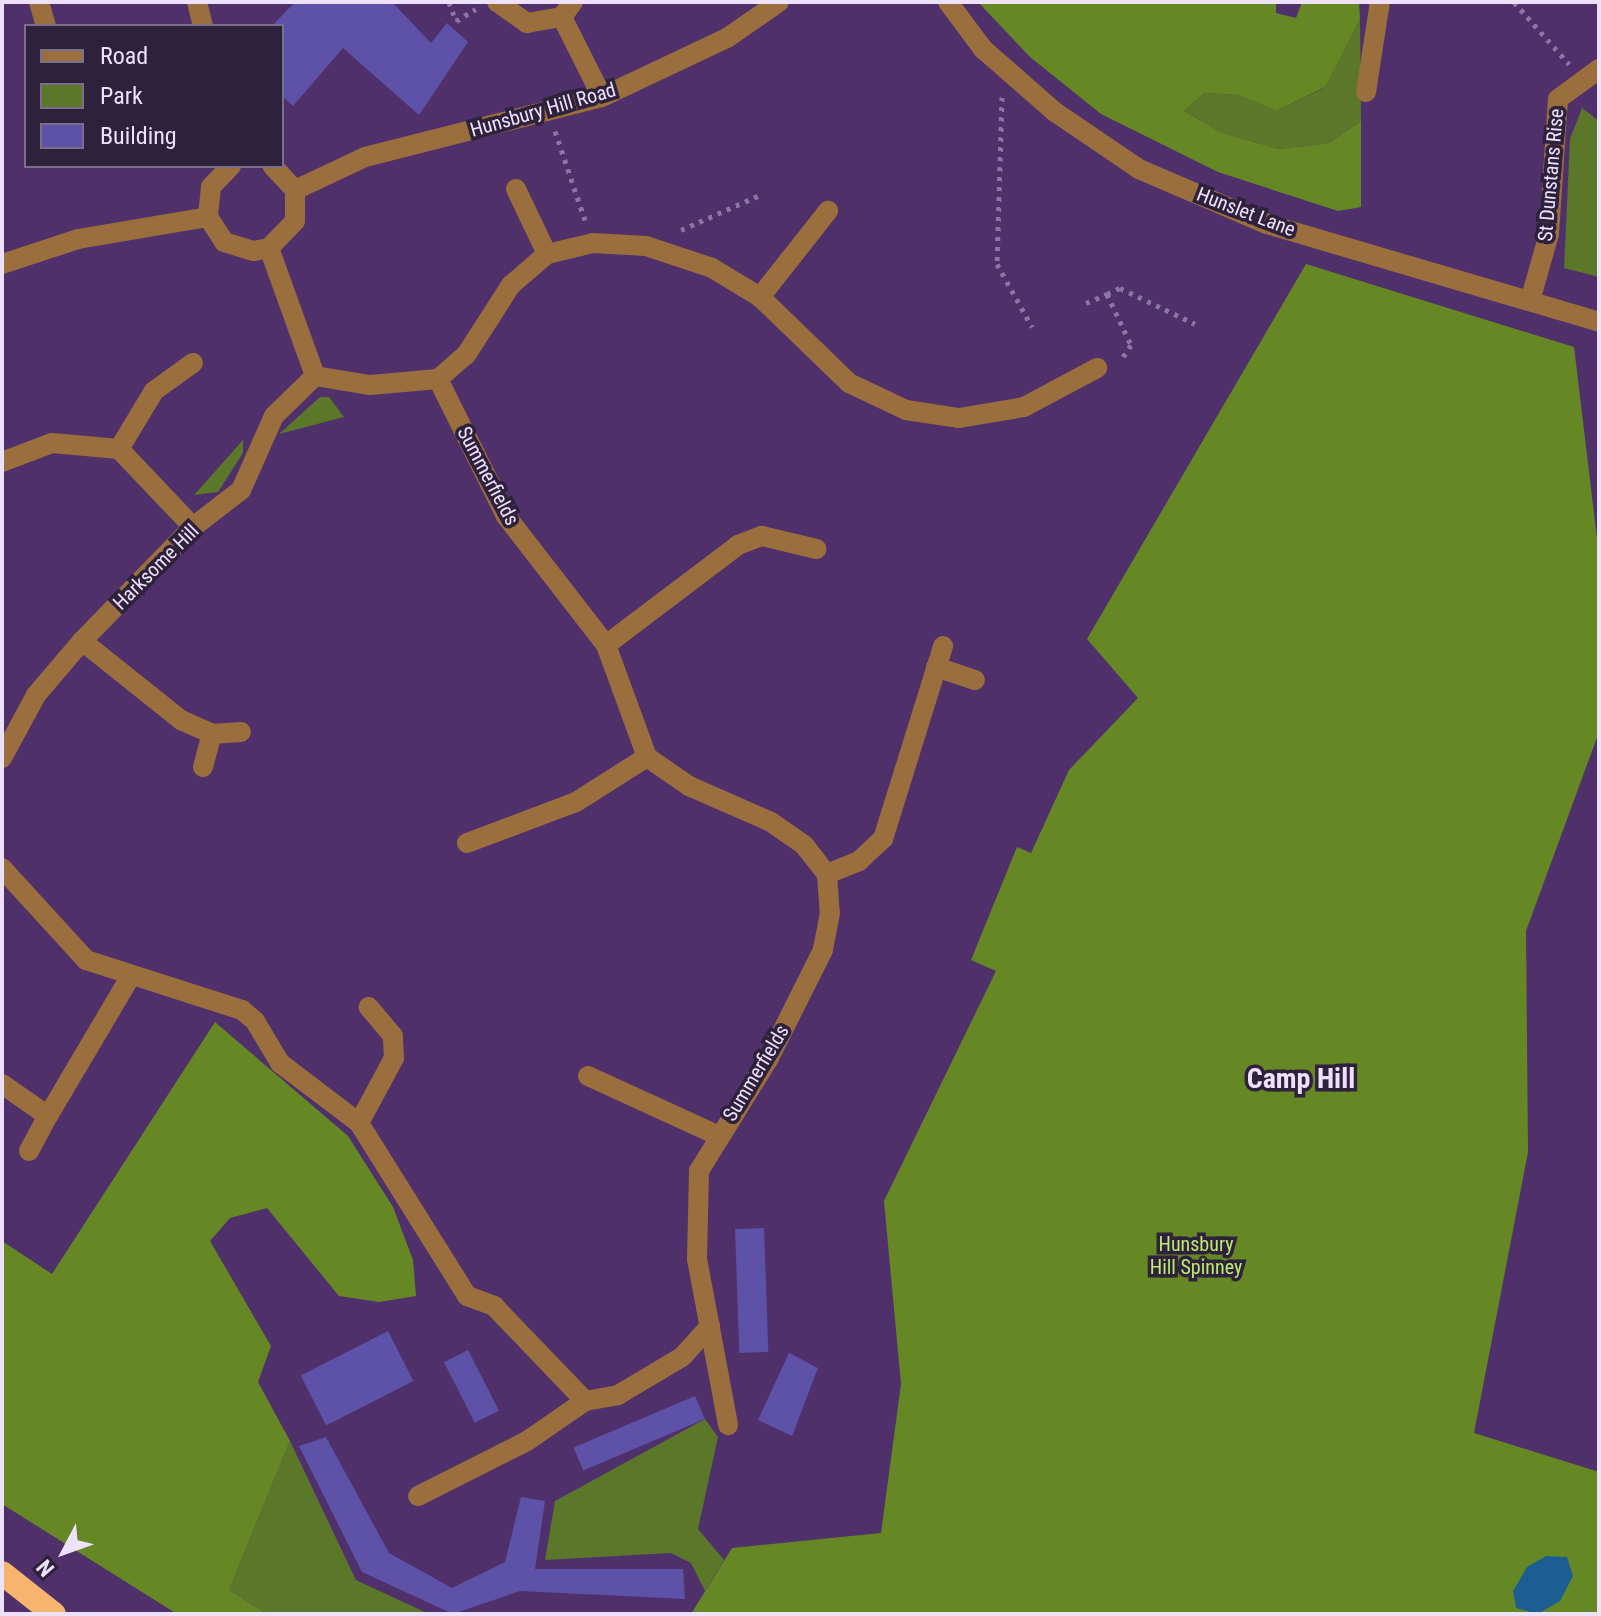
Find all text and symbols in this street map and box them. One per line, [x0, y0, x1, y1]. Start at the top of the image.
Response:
legend [24, 24, 284, 168]
text: Road [100, 42, 148, 70]
street label: Hunsbury Hill Road [467, 78, 619, 142]
text: Park [100, 82, 143, 110]
street label: St Dunstans Rise [1533, 108, 1569, 242]
text: Building [100, 122, 177, 150]
street label: Hunslet Lane [1193, 182, 1299, 242]
street label: Summerfields [452, 422, 524, 530]
street label: Harksome Hill [108, 519, 204, 615]
street label: Summerfields [718, 1020, 794, 1126]
district label: Camp Hill [1247, 1062, 1355, 1096]
park label: Hunsbury Hill Spinney [1150, 1233, 1242, 1280]
north arrow [24, 1512, 104, 1592]
text: N [32, 1555, 59, 1581]

